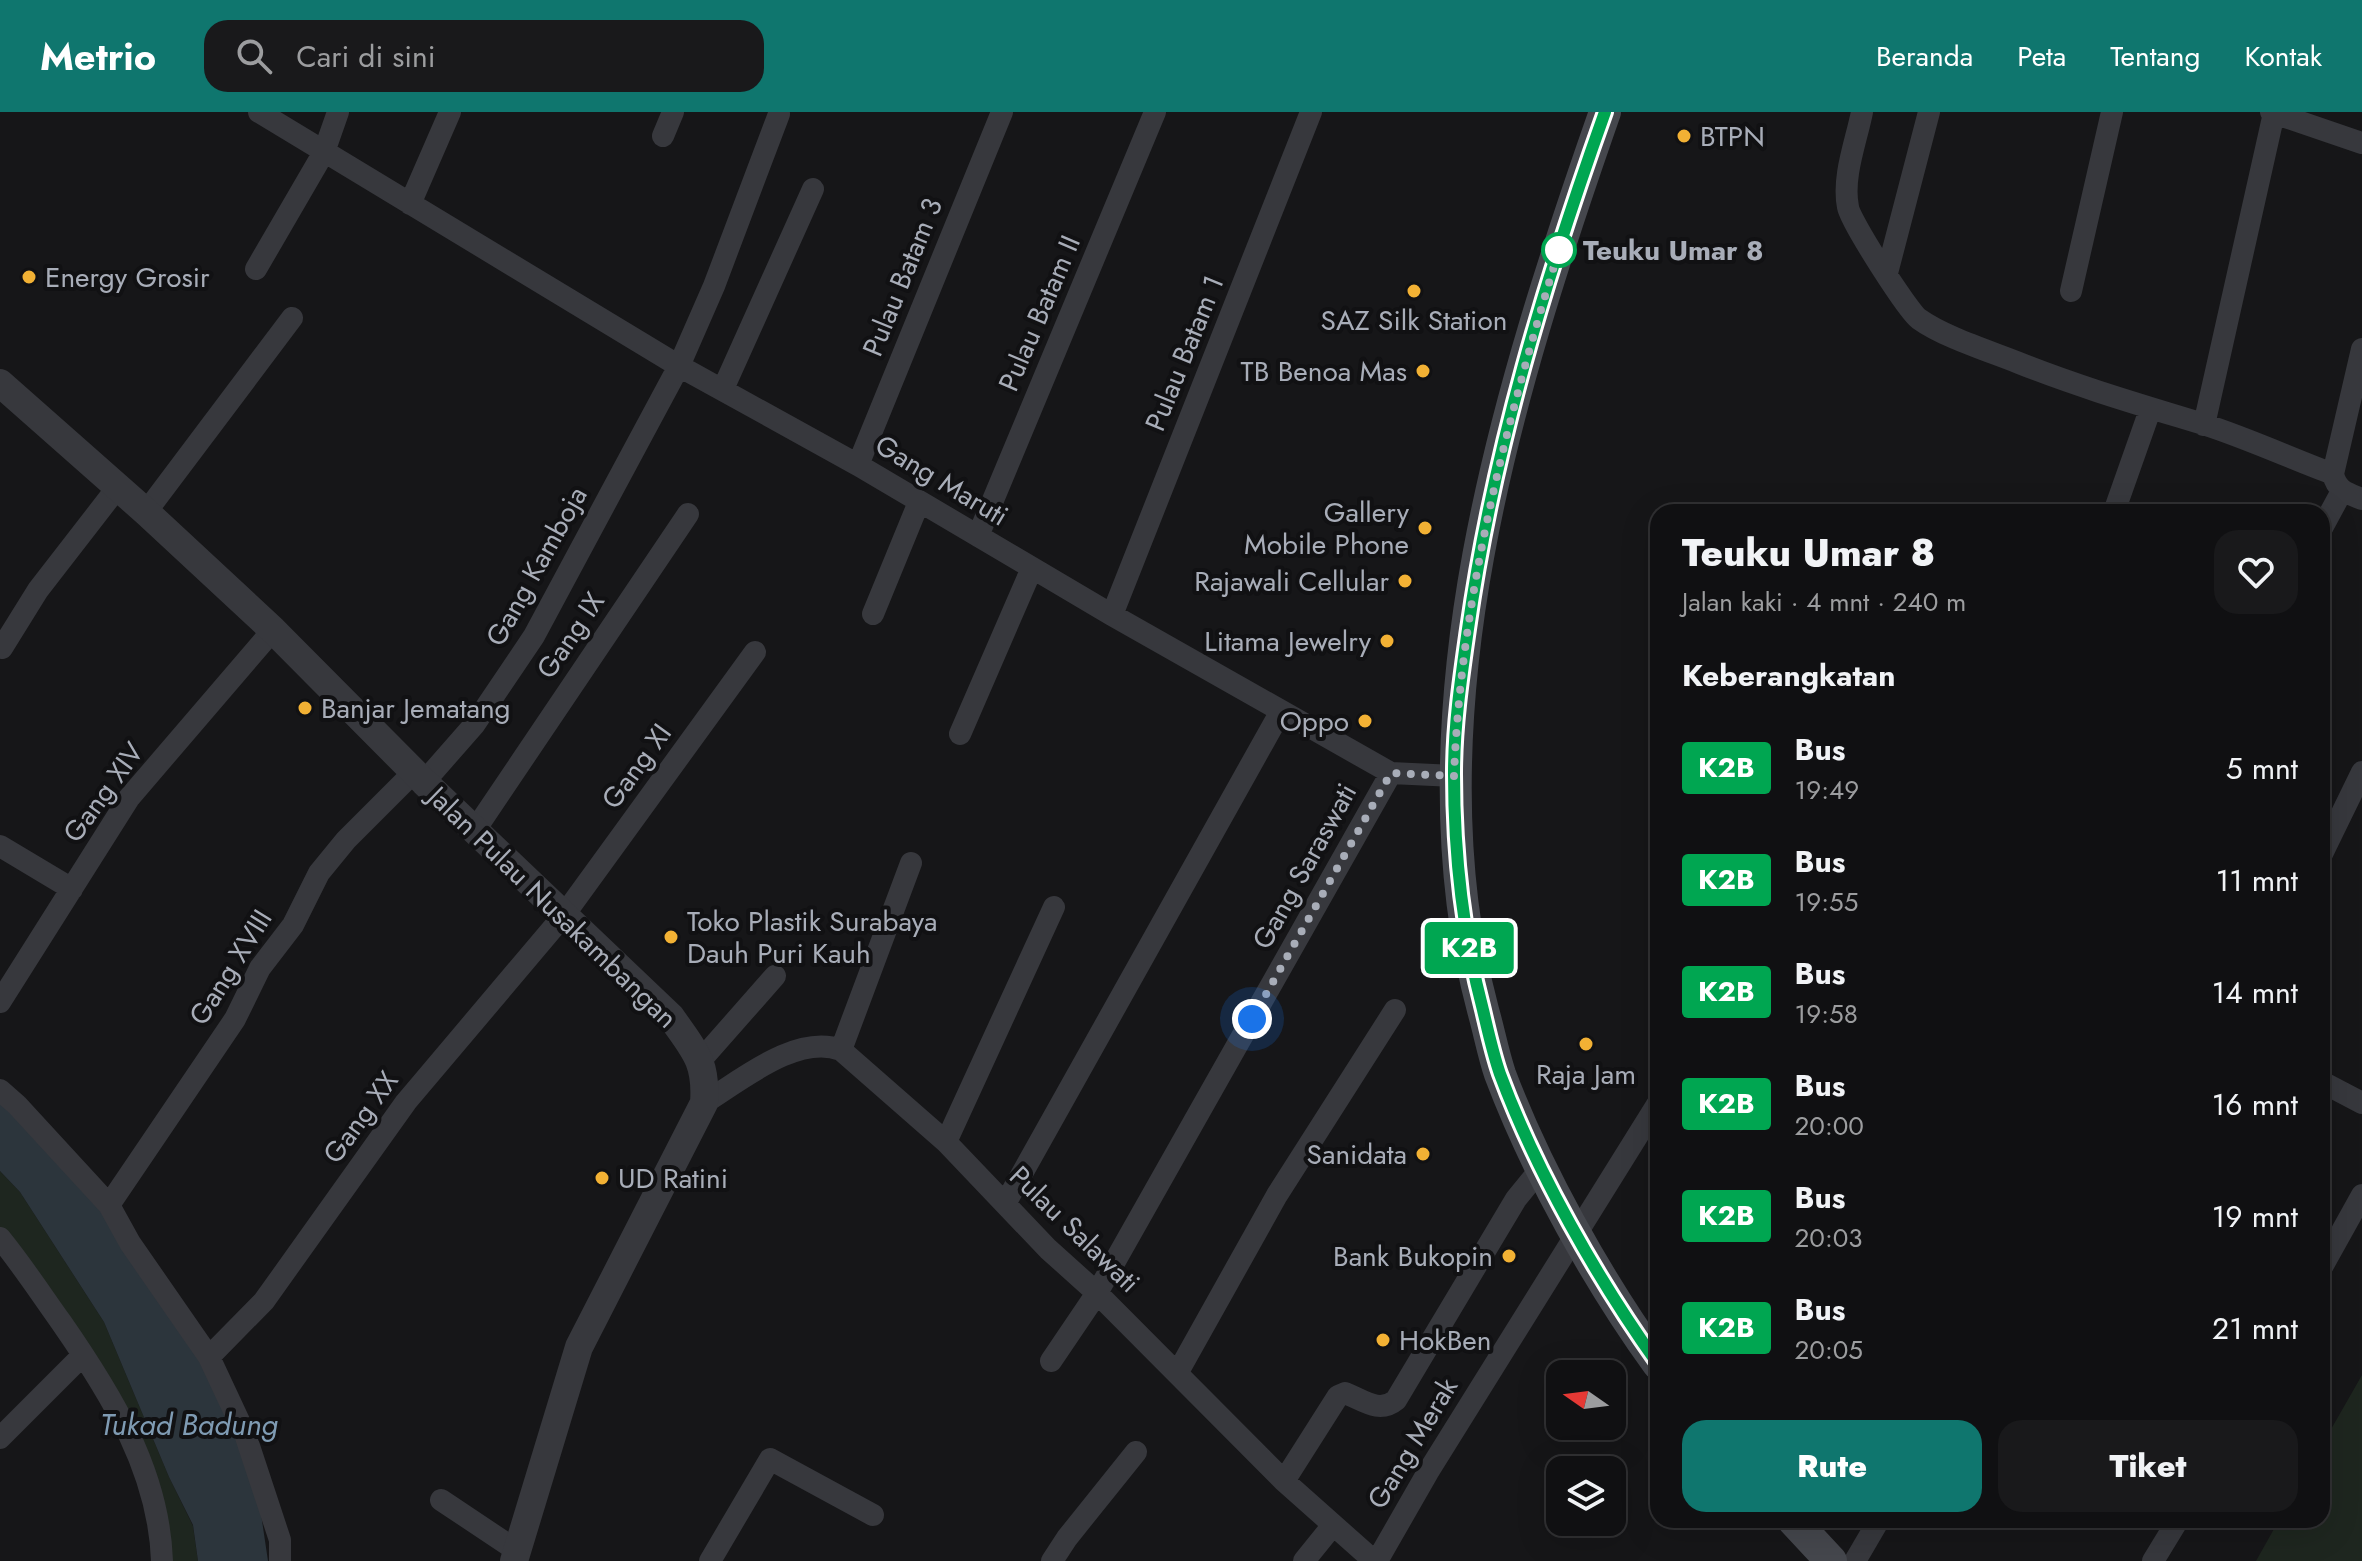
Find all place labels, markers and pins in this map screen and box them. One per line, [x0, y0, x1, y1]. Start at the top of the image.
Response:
place label: BTPN [1700, 116, 1765, 157]
marker: BTPN [1675, 127, 1693, 145]
place label: Teuku Umar 8 [1583, 230, 1764, 271]
marker: Teuku Umar 8 [1542, 233, 1576, 267]
place label: Energy Grosir [45, 257, 210, 298]
marker: Energy Grosir [20, 268, 38, 286]
marker: SAZ Silk Station [1405, 282, 1423, 300]
place label: SAZ Silk Station [1321, 300, 1507, 341]
place label: TB Benoa Mas [1241, 351, 1407, 392]
marker: TB Benoa Mas [1414, 362, 1432, 380]
place label: Gallery Mobile Phone [1244, 492, 1410, 565]
marker: Gallery Mobile Phone [1416, 519, 1434, 537]
place label: Rajawali Cellular [1194, 561, 1389, 602]
marker: Rajawali Cellular [1396, 572, 1414, 590]
place label: Litama Jewelry [1204, 621, 1372, 662]
marker: Litama Jewelry [1378, 632, 1396, 650]
place label: Banjar Jematang [321, 688, 511, 729]
marker: Banjar Jematang [296, 699, 314, 717]
place label: Oppo [1280, 701, 1349, 742]
marker: Oppo [1356, 712, 1374, 730]
place label: Toko Plastik Surabaya Dauh Puri Kauh [687, 901, 938, 974]
marker: Toko Plastik Surabaya Dauh Puri Kauh [662, 928, 680, 946]
marker: Raja Jam [1577, 1035, 1595, 1053]
place label: Raja Jam [1536, 1054, 1636, 1095]
place label: Sanidata [1307, 1134, 1407, 1175]
marker: Sanidata [1414, 1145, 1432, 1163]
place label: UD Ratini [618, 1158, 728, 1199]
marker: UD Ratini [593, 1169, 611, 1187]
place label: Bank Bukopin [1333, 1236, 1493, 1277]
marker: Bank Bukopin [1500, 1247, 1518, 1265]
place label: HokBen [1399, 1320, 1491, 1361]
marker: HokBen [1374, 1331, 1392, 1349]

